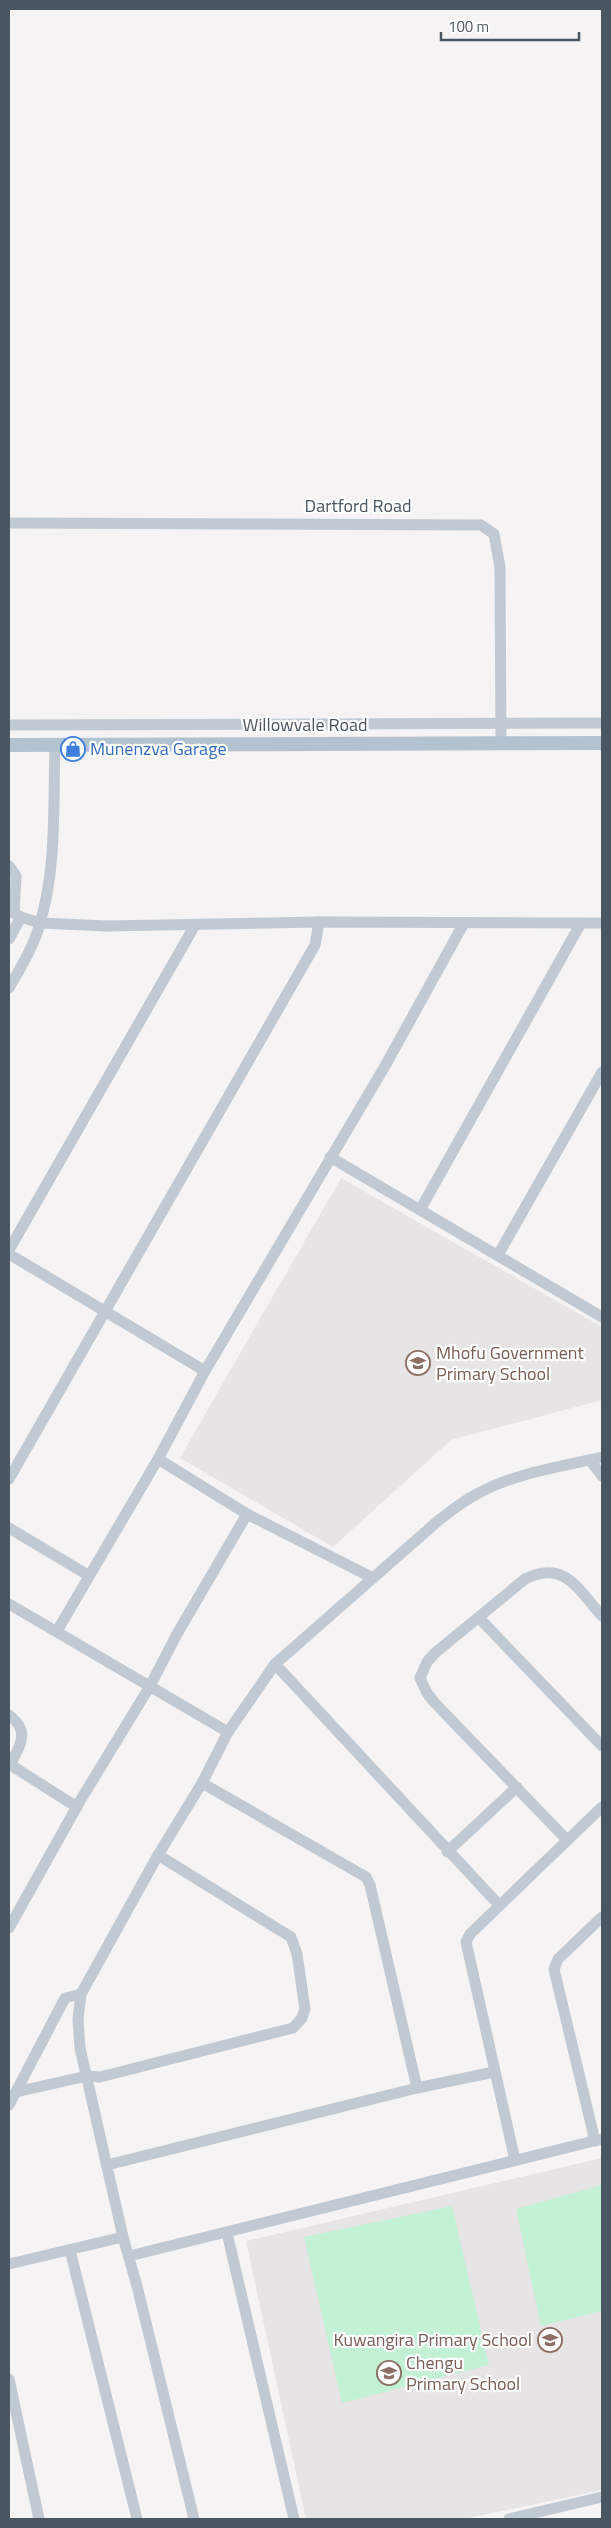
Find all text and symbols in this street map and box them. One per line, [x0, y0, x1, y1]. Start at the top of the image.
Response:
scale bar [441, 10, 578, 42]
text: 100 m [448, 15, 489, 38]
street label: Dartford Road [305, 492, 411, 519]
street label: Willowvale Road [242, 711, 368, 738]
place label: Munenzva Garage [90, 735, 226, 762]
shop icon: Munenzva Garage [60, 736, 86, 762]
place label: Mhofu Government Primary School [436, 1339, 584, 1387]
school or university icon: Mhofu Government Primary School [405, 1350, 431, 1376]
place label: Kuwangira Primary School [333, 2326, 532, 2353]
school or university icon: Kuwangira Primary School [537, 2327, 563, 2353]
place label: Chengu Primary School [406, 2349, 520, 2397]
school or university icon: Chengu Primary School [376, 2360, 402, 2386]

